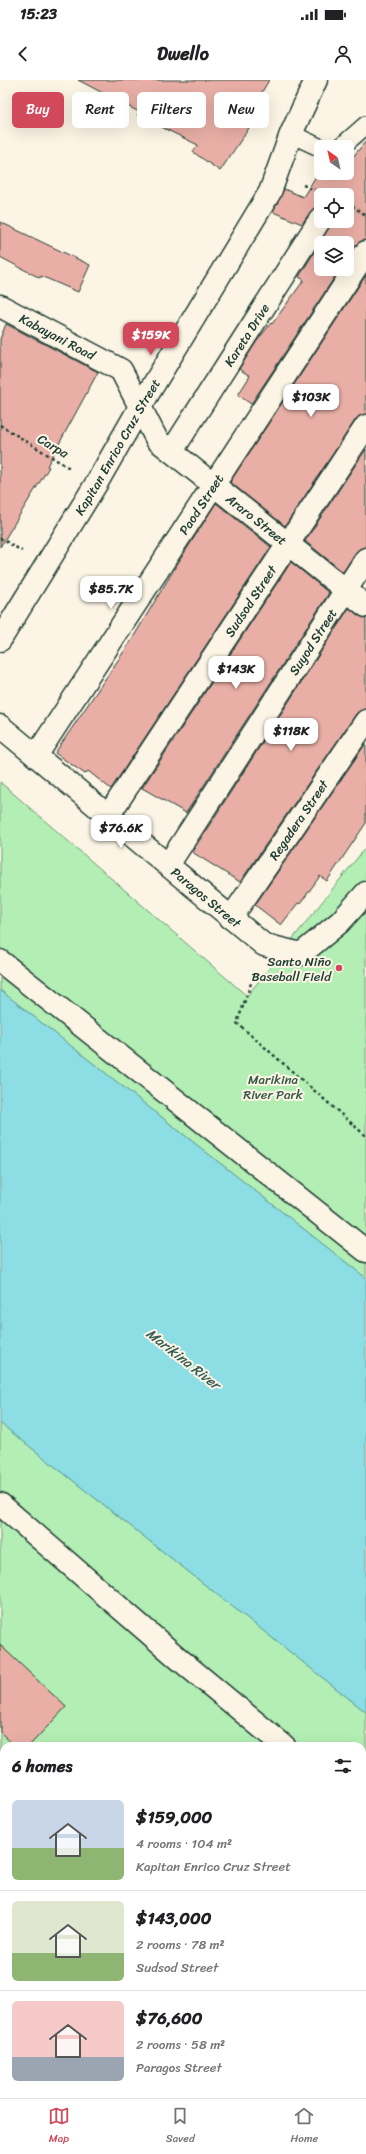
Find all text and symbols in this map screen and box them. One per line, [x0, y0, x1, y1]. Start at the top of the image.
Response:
text: 15:23 [20, 1, 57, 27]
text: Dwello [157, 38, 209, 70]
icon: back [12, 43, 34, 65]
icon: person [332, 43, 354, 65]
chip: Buy [12, 92, 64, 128]
chip: Rent [72, 92, 129, 128]
chip: Filters [137, 92, 206, 128]
chip: New [214, 92, 269, 128]
north arrow [314, 140, 354, 180]
map controls [314, 140, 354, 276]
button: locate [314, 188, 354, 228]
button: layers [314, 236, 354, 276]
street label: Kareta Drive [217, 298, 275, 371]
street label: Kabayani Road [15, 307, 101, 367]
pin: $159K [123, 322, 179, 356]
text: $159K [132, 323, 170, 346]
street label: Kapitan Enrico Cruz Street [68, 374, 166, 520]
pin: $103K [283, 384, 339, 418]
text: $103K [292, 385, 330, 408]
street label: Carpa [33, 428, 74, 465]
street label: Paod Street [172, 469, 230, 539]
street label: Araro Street [220, 487, 293, 551]
street label: Sudsod Street [218, 560, 283, 641]
pin: $85.7K [78, 576, 144, 610]
text: $85.7K [89, 577, 133, 600]
street label: Suyod Street [282, 603, 343, 680]
pin: $143K [208, 656, 264, 690]
text: $143K [217, 657, 255, 680]
pin: $118K [263, 718, 319, 752]
text: $118K [273, 719, 309, 742]
street label: Regadera Street [262, 774, 335, 865]
pin: $76.6K [88, 815, 154, 849]
text: $76.6K [100, 816, 142, 839]
street label: Paragos Street [166, 861, 247, 934]
place label: Santo Niño Baseball Field [251, 950, 332, 988]
marker: Santo Niño Baseball Field [334, 963, 344, 973]
park label: Marikina River Park [243, 1068, 303, 1106]
water label: Marikina River [140, 1322, 228, 1398]
text: 6 homes [12, 1751, 72, 1781]
icon: filters [332, 1755, 354, 1777]
text: $159,000 [136, 1802, 212, 1832]
icon: home [44, 1816, 92, 1864]
text: 4 rooms · 104 m² [136, 1832, 232, 1855]
text: Kapitan Enrico Cruz Street [136, 1855, 291, 1878]
text: $143,000 [136, 1903, 212, 1933]
icon: home [44, 1917, 92, 1965]
text: 2 rooms · 78 m² [136, 1933, 225, 1956]
text: Sudsod Street [136, 1956, 218, 1979]
text: $76,600 [136, 2003, 203, 2033]
icon: home [44, 2017, 92, 2065]
text: 2 rooms · 58 m² [136, 2033, 225, 2056]
text: Paragos Street [136, 2056, 222, 2079]
tab: Map [48, 2105, 70, 2148]
tab: Saved [166, 2105, 195, 2148]
tab: Home [291, 2105, 318, 2148]

